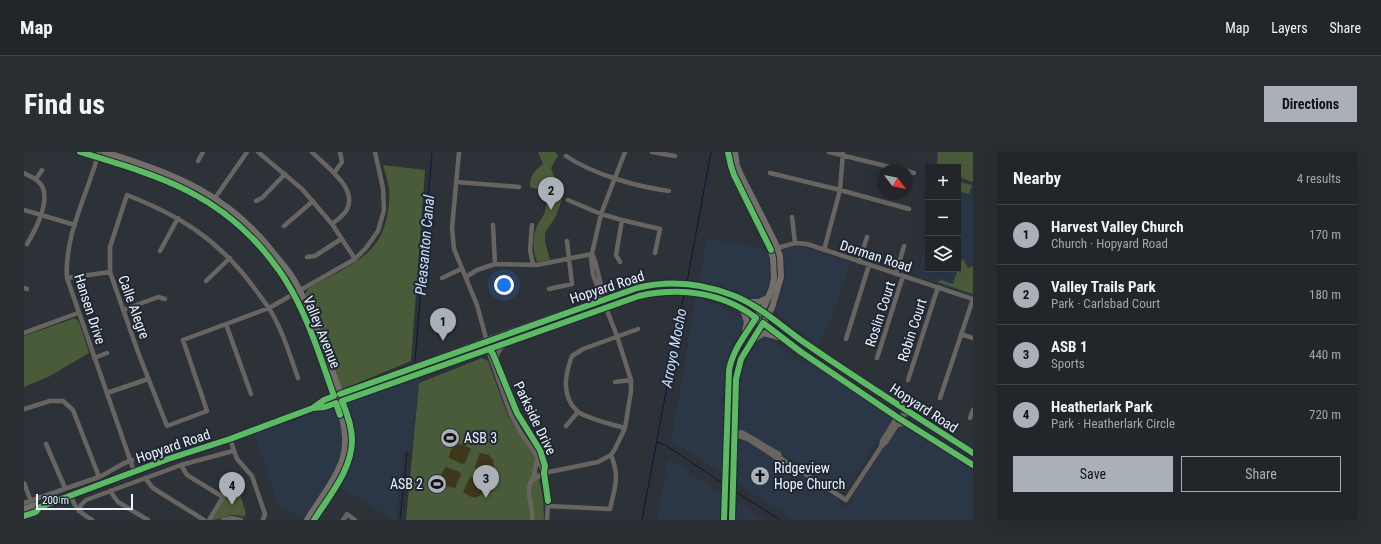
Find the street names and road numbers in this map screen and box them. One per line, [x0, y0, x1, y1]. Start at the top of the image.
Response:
street label: Dorman Road [838, 237, 914, 275]
street label: Hopyard Road [568, 267, 646, 307]
street label: Hansen Drive [71, 272, 109, 347]
street label: Calle Alegre [115, 273, 153, 341]
street label: Roslin Court [862, 279, 898, 349]
street label: Valley Avenue [300, 294, 344, 371]
street label: Robin Court [894, 297, 930, 363]
street label: Parkside Drive [510, 379, 560, 457]
street label: Hopyard Road [887, 380, 961, 436]
street label: Hopyard Road [134, 426, 212, 466]

